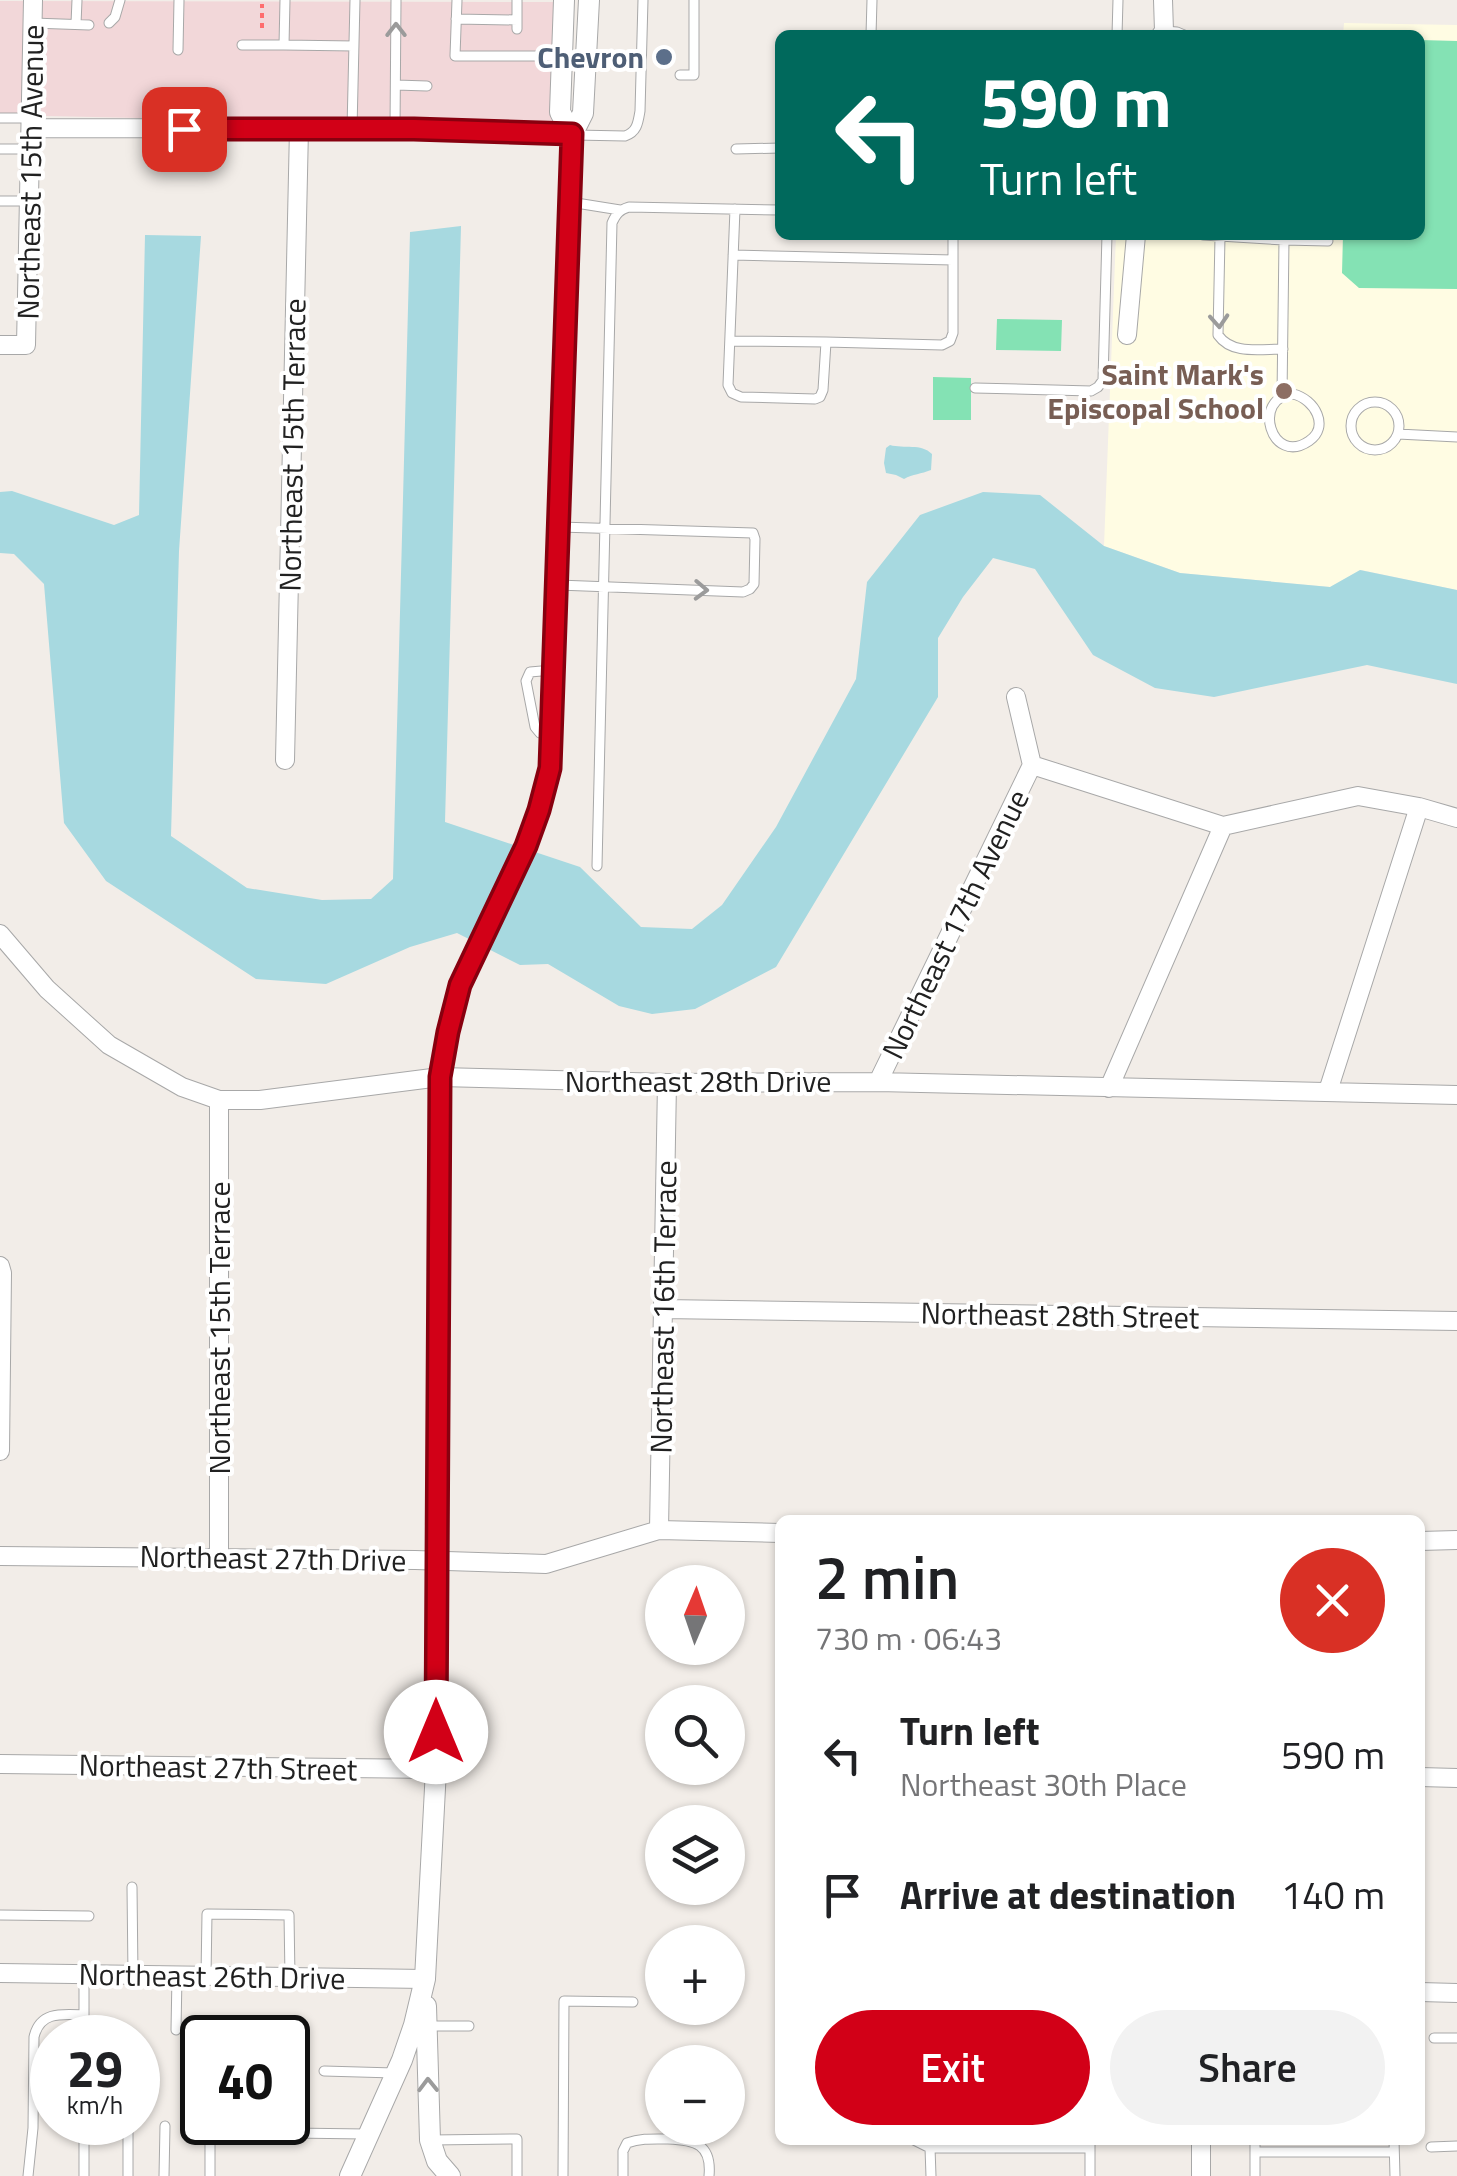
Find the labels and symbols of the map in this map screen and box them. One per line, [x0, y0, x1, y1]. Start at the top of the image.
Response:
one-way arrow [385, 21, 407, 36]
street label: Northeast 15th Avenue [4, 24, 56, 320]
place label: Chevron [537, 34, 644, 80]
marker: Chevron [653, 46, 675, 68]
pin [142, 87, 227, 172]
street label: Northeast 15th Terrace [266, 298, 318, 592]
one-way arrow [1208, 313, 1229, 329]
place label: Saint Mark's Episcopal School [1047, 351, 1264, 431]
marker: Saint Mark's Episcopal School [1273, 380, 1295, 402]
one-way arrow [693, 579, 709, 600]
street label: Northeast 17th Avenue [870, 781, 1040, 1067]
street label: Northeast 28th Drive [565, 1058, 831, 1104]
street label: Northeast 16th Terrace [637, 1160, 689, 1454]
street label: Northeast 15th Terrace [196, 1181, 242, 1475]
street label: Northeast 28th Street [920, 1290, 1200, 1340]
street label: Northeast 27th Drive [139, 1533, 407, 1583]
north arrow [645, 1565, 745, 1665]
position arrow [384, 1680, 488, 1784]
street label: Northeast 27th Street [78, 1742, 358, 1792]
street label: Northeast 26th Drive [78, 1951, 346, 2001]
speed limit sign: 40 [180, 2015, 310, 2145]
one-way arrow [417, 2077, 439, 2092]

